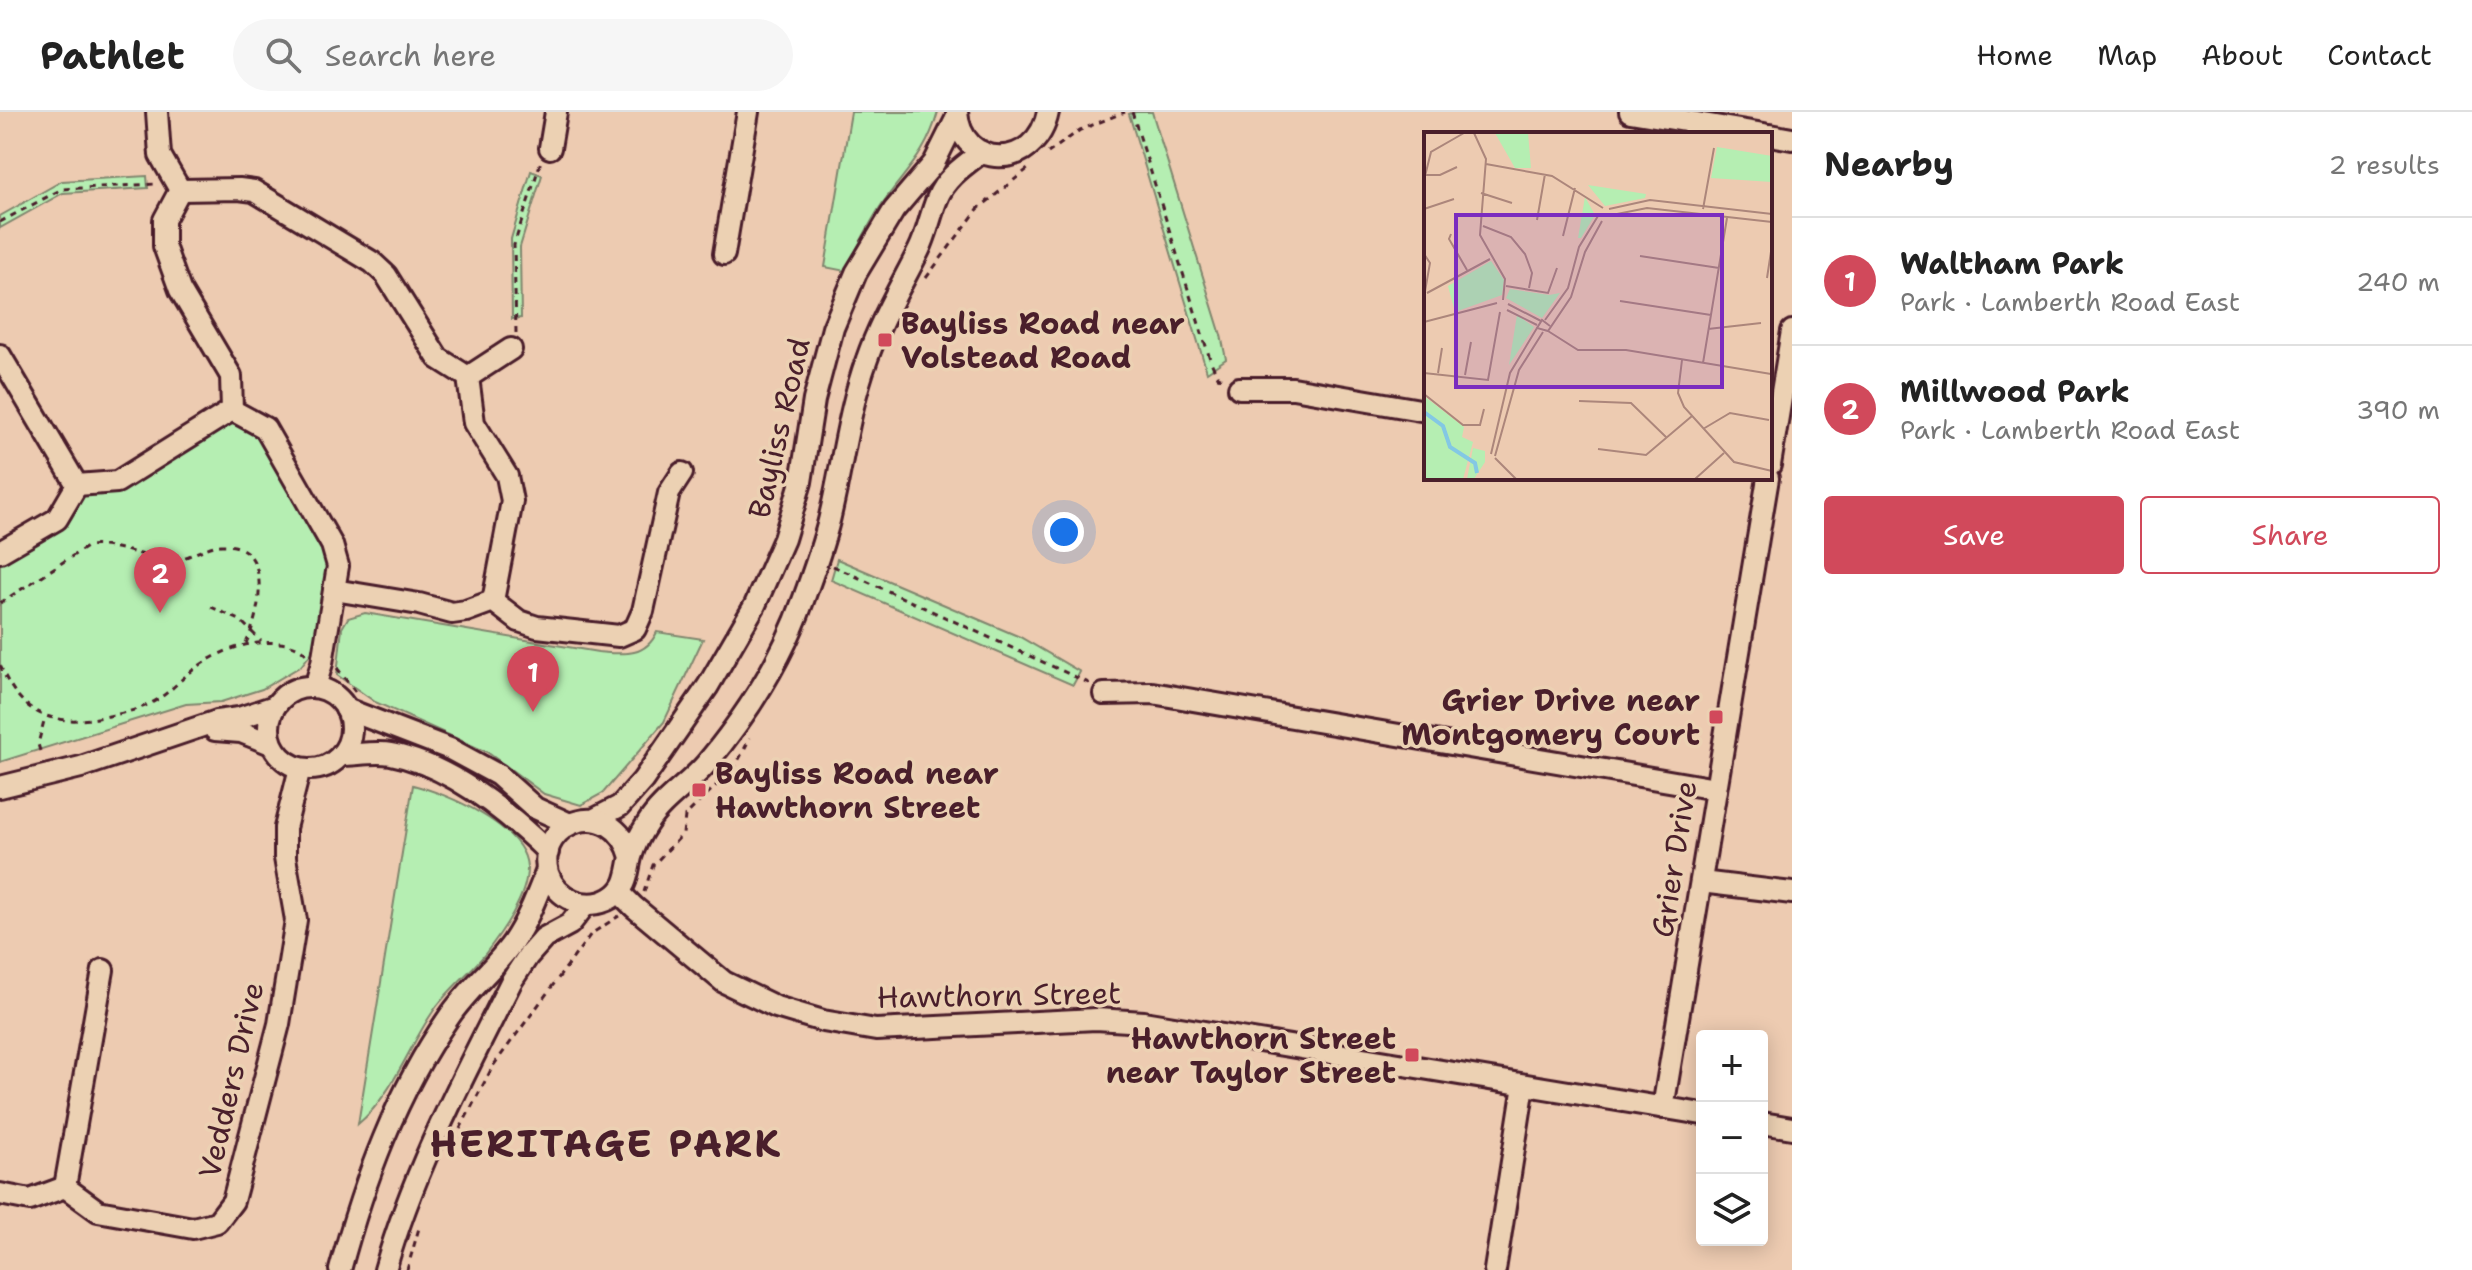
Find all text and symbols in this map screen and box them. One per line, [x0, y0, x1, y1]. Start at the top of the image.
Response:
search box [233, 19, 793, 91]
text: Pathlet [40, 30, 185, 81]
icon: search [261, 33, 305, 77]
text: Search here [325, 35, 496, 76]
text: Home [1976, 36, 2053, 74]
text: Map [2097, 36, 2157, 74]
text: About [2201, 36, 2283, 74]
text: Contact [2327, 36, 2432, 74]
inset map [1424, 132, 1772, 480]
text: Nearby [1824, 141, 1954, 187]
text: 2 results [2328, 147, 2440, 182]
text: Waltham Park [1900, 243, 2124, 284]
text: 1 [1844, 264, 1856, 299]
text: 240 m [2356, 264, 2440, 299]
text: Park · Lamberth Road East [1900, 284, 2240, 319]
place label: Bayliss Road near Volstead Road [901, 303, 1185, 378]
marker: Bayliss Road near Volstead Road [876, 331, 894, 349]
street label: Bayliss Road [738, 334, 820, 522]
text: Millwood Park [1900, 371, 2130, 412]
text: 2 [1841, 392, 1859, 427]
text: 390 m [2356, 392, 2440, 427]
text: Park · Lamberth Road East [1900, 412, 2240, 447]
button: Save [1824, 496, 2124, 574]
button: Share [2140, 496, 2440, 574]
your location [1044, 512, 1084, 552]
pin: 2 [134, 547, 186, 613]
pin: 1 [507, 646, 559, 712]
place label: Grier Drive near Montgomery Court [1401, 680, 1700, 755]
marker: Grier Drive near Montgomery Court [1707, 708, 1725, 726]
place label: Bayliss Road near Hawthorn Street [715, 753, 999, 828]
street label: Grier Drive [1641, 778, 1707, 940]
marker: Bayliss Road near Hawthorn Street [690, 781, 708, 799]
street label: Hawthorn Street [877, 972, 1121, 1018]
street label: Vedders Drive [189, 978, 273, 1182]
place label: Hawthorn Street near Taylor Street [1106, 1018, 1396, 1093]
map controls [1696, 1030, 1768, 1246]
button: + [1696, 1030, 1768, 1102]
marker: Hawthorn Street near Taylor Street [1403, 1046, 1421, 1064]
button: − [1696, 1102, 1768, 1174]
district label: HERITAGE PARK [430, 1118, 782, 1169]
button: layers [1696, 1174, 1768, 1246]

